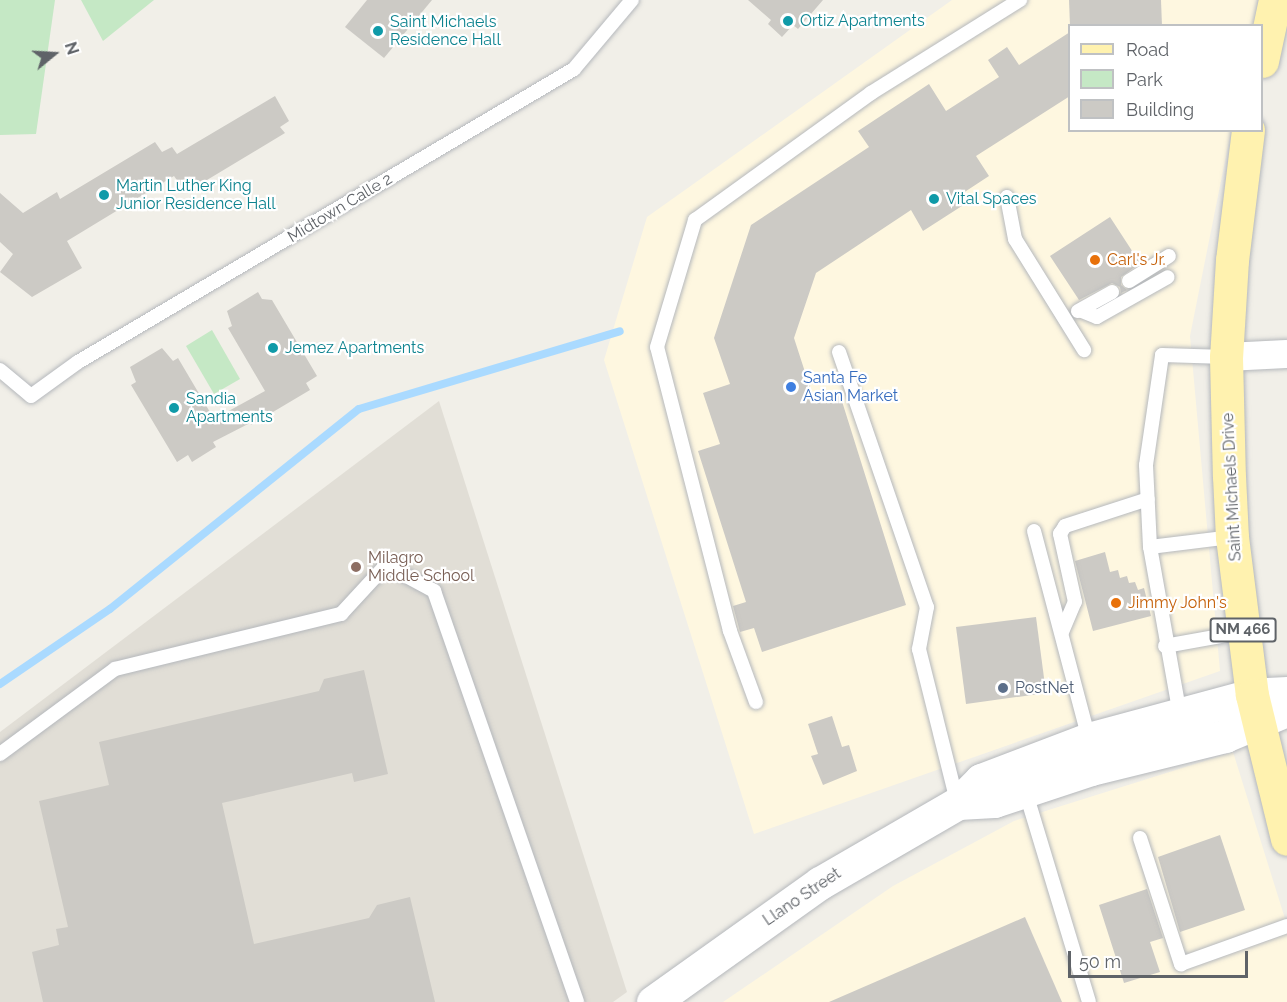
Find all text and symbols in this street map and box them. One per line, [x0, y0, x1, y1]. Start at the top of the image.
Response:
place label: Ortiz Apartments [800, 11, 925, 31]
place label: Saint Michaels Residence Hall [390, 12, 501, 50]
marker: Ortiz Apartments [781, 14, 795, 28]
north arrow [24, 24, 84, 84]
marker: Saint Michaels Residence Hall [371, 24, 385, 38]
legend [1068, 24, 1263, 132]
text: Road [1126, 39, 1169, 60]
text: N [61, 40, 83, 57]
text: Park [1126, 69, 1163, 90]
text: Building [1126, 99, 1194, 120]
street label: Midtown Calle 2 [284, 169, 396, 247]
place label: Martin Luther King Junior Residence Hall [116, 176, 276, 214]
marker: Martin Luther King Junior Residence Hall [97, 188, 111, 202]
place label: Vital Spaces [946, 189, 1037, 209]
marker: Vital Spaces [927, 192, 941, 206]
place label: Carl's Jr. [1107, 250, 1166, 270]
marker: Carl's Jr. [1088, 253, 1102, 267]
place label: Jemez Apartments [285, 338, 425, 358]
marker: Jemez Apartments [266, 341, 280, 355]
place label: Santa Fe Asian Market [803, 368, 898, 406]
marker: Santa Fe Asian Market [784, 380, 798, 394]
place label: Sandia Apartments [186, 389, 273, 427]
marker: Sandia Apartments [167, 401, 181, 415]
street label: Saint Michaels Drive [1219, 412, 1245, 562]
place label: Milagro Middle School [368, 548, 474, 586]
marker: Milagro Middle School [349, 560, 363, 574]
place label: Jimmy John's [1128, 593, 1227, 613]
marker: Jimmy John's [1109, 596, 1123, 610]
road number: NM 466 [1208, 618, 1278, 642]
place label: PostNet [1015, 678, 1074, 698]
marker: PostNet [996, 681, 1010, 695]
street label: Llano Street [759, 864, 845, 930]
scale bar [1071, 939, 1251, 977]
text: 50 m [1079, 951, 1121, 972]

